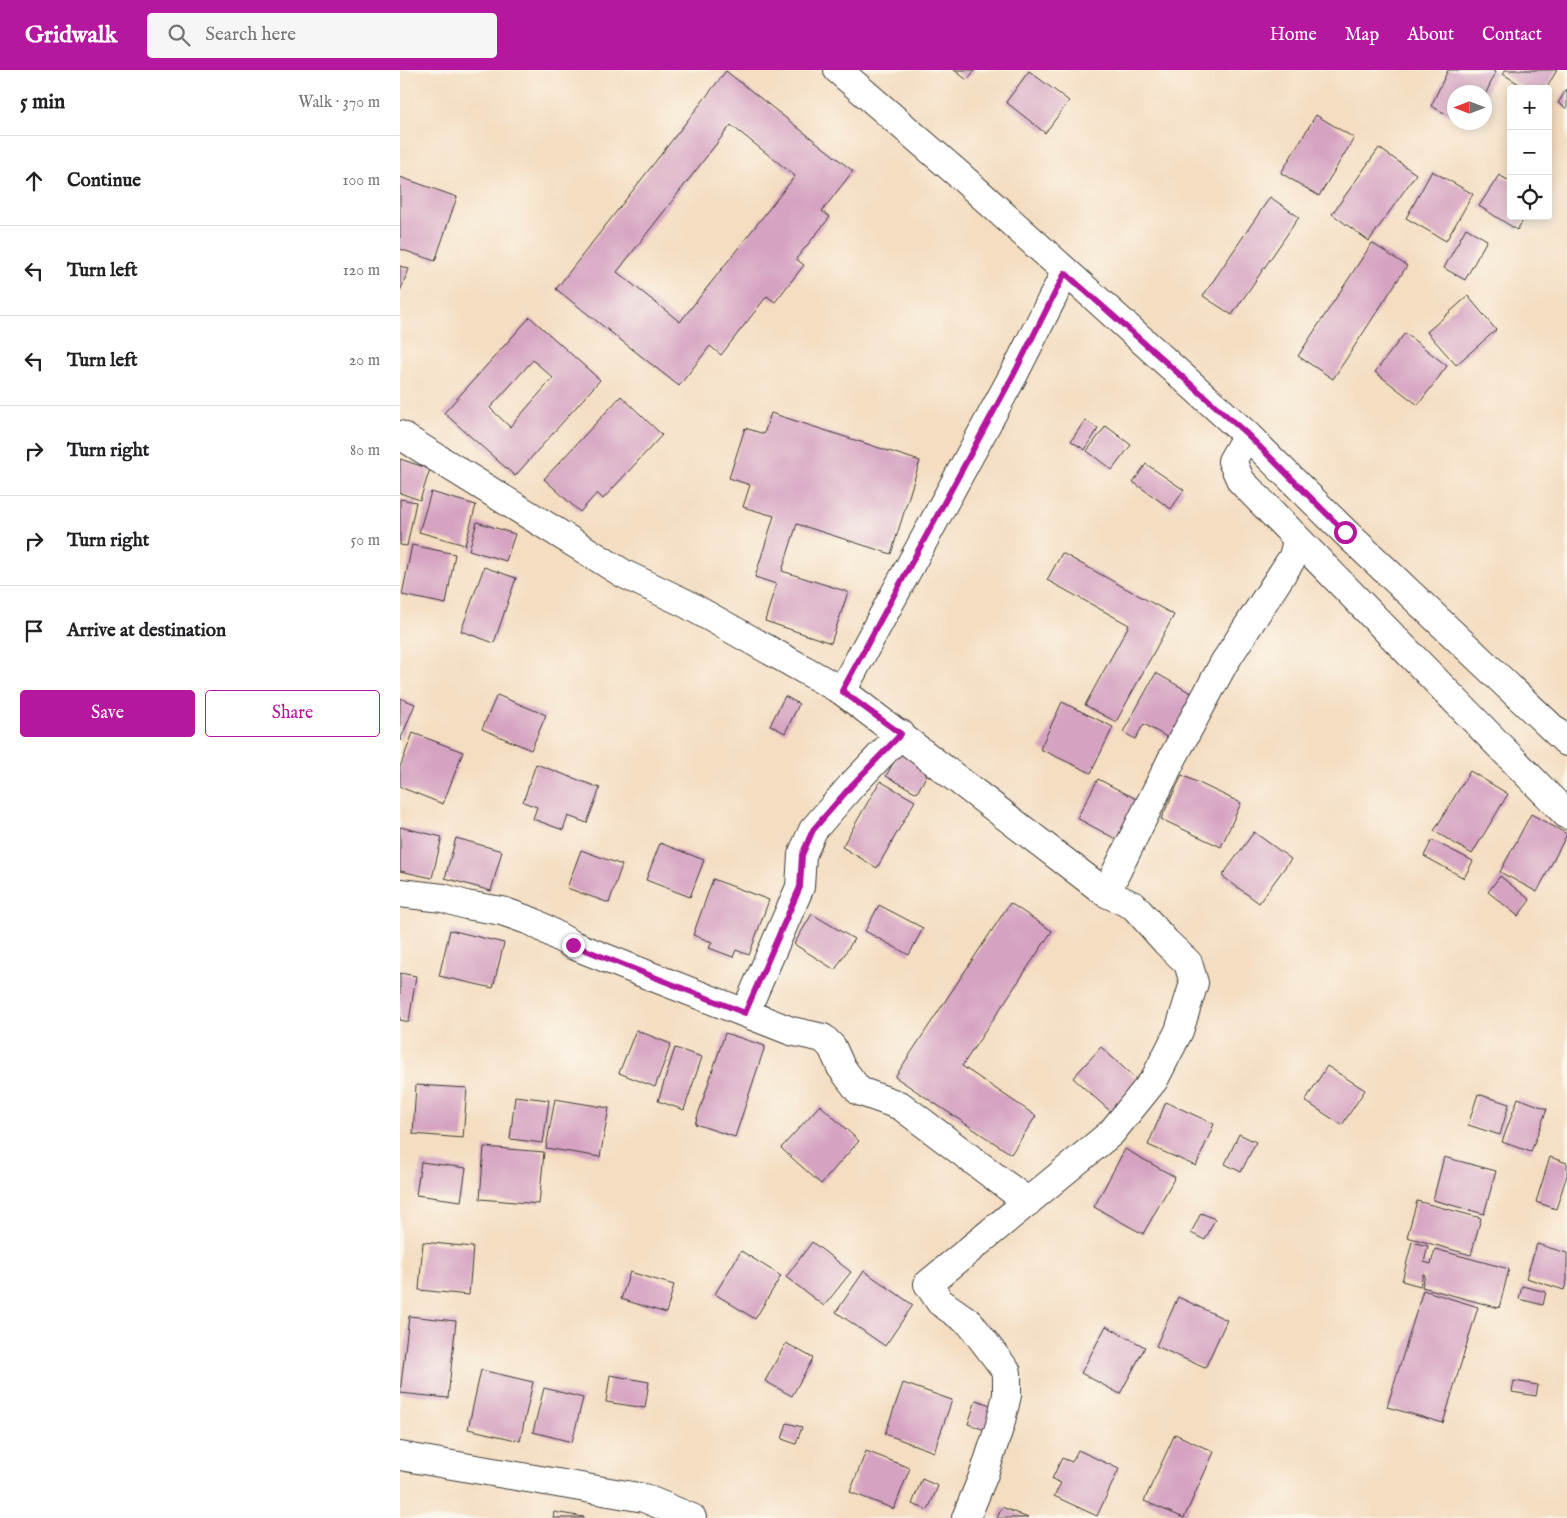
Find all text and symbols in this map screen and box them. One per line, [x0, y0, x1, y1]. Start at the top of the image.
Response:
search box [147, 13, 497, 58]
text: Gridwalk [25, 20, 117, 51]
icon: search [165, 21, 193, 49]
text: Search here [205, 23, 296, 47]
text: Home [1270, 24, 1317, 47]
text: Map [1345, 24, 1379, 47]
text: About [1407, 24, 1454, 47]
text: Contact [1482, 24, 1542, 47]
north arrow [1447, 85, 1492, 130]
map controls [1507, 85, 1552, 220]
button: + [1507, 85, 1552, 130]
text: 5 min [20, 89, 65, 116]
text: Walk · 370 m [298, 93, 380, 113]
button: − [1507, 130, 1552, 175]
icon: ahead [20, 167, 48, 195]
text: Continue [67, 169, 141, 193]
text: 100 m [343, 171, 380, 191]
button: locate [1507, 175, 1552, 220]
icon: left [20, 257, 48, 285]
text: Turn left [67, 259, 138, 283]
text: 120 m [343, 261, 380, 281]
icon: left [20, 347, 48, 375]
text: Turn left [67, 349, 138, 373]
text: 20 m [349, 351, 380, 371]
icon: right [20, 437, 48, 465]
text: Turn right [67, 439, 149, 463]
text: 80 m [350, 441, 380, 461]
route start [1334, 521, 1357, 544]
icon: right [20, 527, 48, 555]
text: Turn right [67, 529, 149, 553]
text: 50 m [351, 531, 380, 551]
icon: arrive [20, 617, 48, 645]
text: Arrive at destination [67, 619, 226, 643]
button: Save [20, 690, 195, 737]
button: Share [205, 690, 380, 737]
route end [562, 934, 585, 957]

